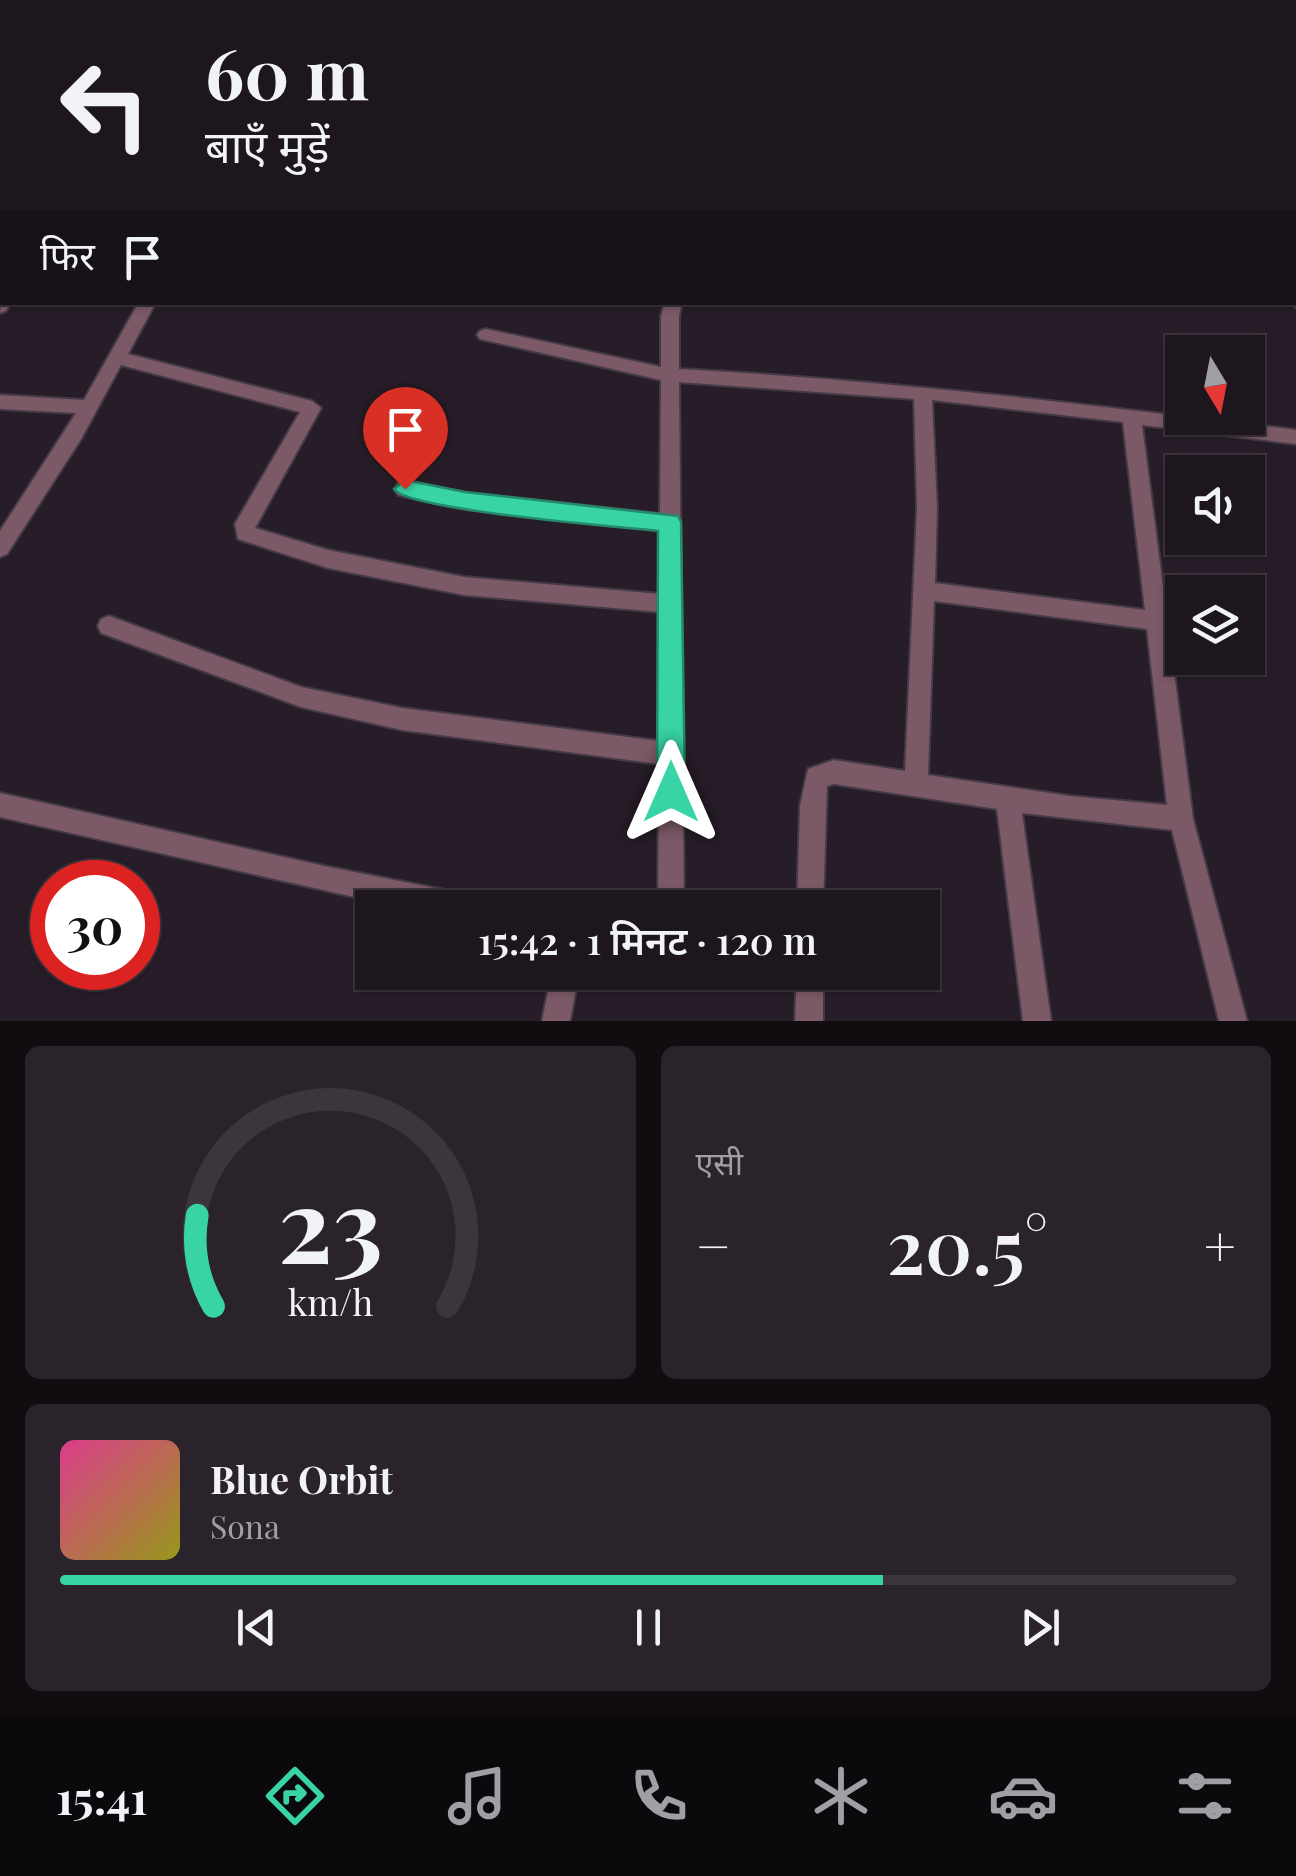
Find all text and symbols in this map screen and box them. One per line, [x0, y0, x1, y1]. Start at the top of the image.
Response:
text: 60 m [205, 24, 369, 118]
icon: left [40, 40, 170, 170]
text: बाएँ मुड़ें [205, 114, 329, 174]
text: फिर [40, 229, 95, 280]
icon: arrive [115, 230, 170, 285]
north arrow [1165, 335, 1265, 435]
map controls [1165, 335, 1265, 675]
pin [363, 387, 448, 490]
icon: arrive [378, 402, 433, 457]
button: sound [1165, 455, 1265, 555]
button: layers [1165, 575, 1265, 675]
position arrow [619, 740, 723, 844]
speed limit sign: 30 [30, 860, 160, 990]
text: 15:42 · 1 मिनट · 120 m [478, 914, 817, 965]
text: एसी [696, 1140, 743, 1183]
text: 23 [278, 1151, 383, 1290]
text: 20.5° [887, 1194, 1048, 1294]
text: − [696, 1207, 731, 1281]
text: + [1204, 1207, 1236, 1281]
text: km/h [287, 1277, 373, 1325]
text: Blue Orbit [210, 1453, 393, 1504]
text: Sona [210, 1504, 280, 1547]
icon: previous [229, 1600, 284, 1655]
icon: pause [621, 1600, 676, 1655]
icon: next [1013, 1600, 1068, 1655]
icon: directions [260, 1761, 330, 1831]
icon: music [442, 1761, 512, 1831]
icon: phone [624, 1761, 694, 1831]
icon: climate [806, 1761, 876, 1831]
icon: car [988, 1761, 1058, 1831]
icon: filters [1170, 1761, 1240, 1831]
text: 15:41 [56, 1766, 147, 1826]

